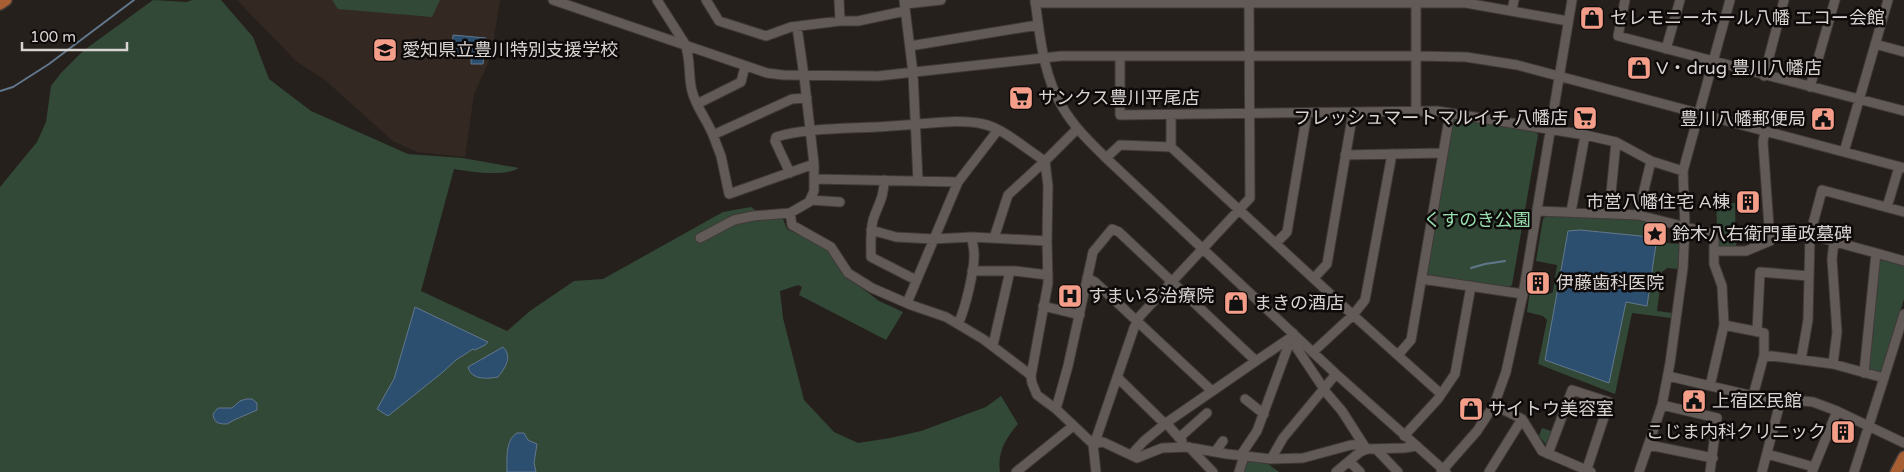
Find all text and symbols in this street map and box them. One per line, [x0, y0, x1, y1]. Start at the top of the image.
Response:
shop icon: セレモニーホール八幡 エコー会館 [1579, 5, 1605, 31]
place label: セレモニーホール八幡 エコー会館 [1610, 7, 1885, 29]
scale bar [22, 20, 128, 52]
text: 100 m [30, 28, 76, 46]
school or university icon: 愛知県立豊川特別支援学校 [372, 37, 398, 63]
place label: 愛知県立豊川特別支援学校 [402, 39, 618, 61]
shop icon: V・drug 豊川八幡店 [1626, 55, 1652, 81]
place label: V・drug 豊川八幡店 [1656, 57, 1822, 79]
supermarket icon: サンクス豊川平尾店 [1008, 85, 1034, 111]
place label: サンクス豊川平尾店 [1038, 87, 1199, 109]
supermarket icon: フレッシュマートマルイチ 八幡店 [1572, 105, 1598, 131]
public building icon: 豊川八幡郵便局 [1810, 106, 1836, 132]
place label: フレッシュマートマルイチ 八幡店 [1293, 107, 1568, 129]
place label: 豊川八幡郵便局 [1680, 108, 1806, 130]
building icon: 市営八幡住宅 A棟 [1735, 189, 1761, 215]
place label: 市営八幡住宅 A棟 [1586, 191, 1730, 213]
park label: くすのき公園 [1423, 209, 1531, 231]
place icon: 鈴木八右衛門重政墓碑 [1642, 221, 1668, 247]
place label: 鈴木八右衛門重政墓碑 [1672, 223, 1852, 245]
building icon: 伊藤歯科医院 [1525, 270, 1551, 296]
place label: 伊藤歯科医院 [1556, 272, 1664, 294]
hospital icon: すまいる治療院 [1057, 283, 1083, 309]
place label: すまいる治療院 [1088, 285, 1214, 307]
shop icon: まきの酒店 [1223, 290, 1249, 316]
place label: まきの酒店 [1254, 292, 1344, 314]
public building icon: 上宿区民館 [1681, 388, 1707, 414]
place label: 上宿区民館 [1712, 390, 1802, 412]
shop icon: サイトウ美容室 [1458, 396, 1484, 422]
place label: サイトウ美容室 [1488, 398, 1614, 420]
building icon: こじま内科クリニック [1830, 419, 1856, 445]
place label: こじま内科クリニック [1646, 421, 1826, 443]

